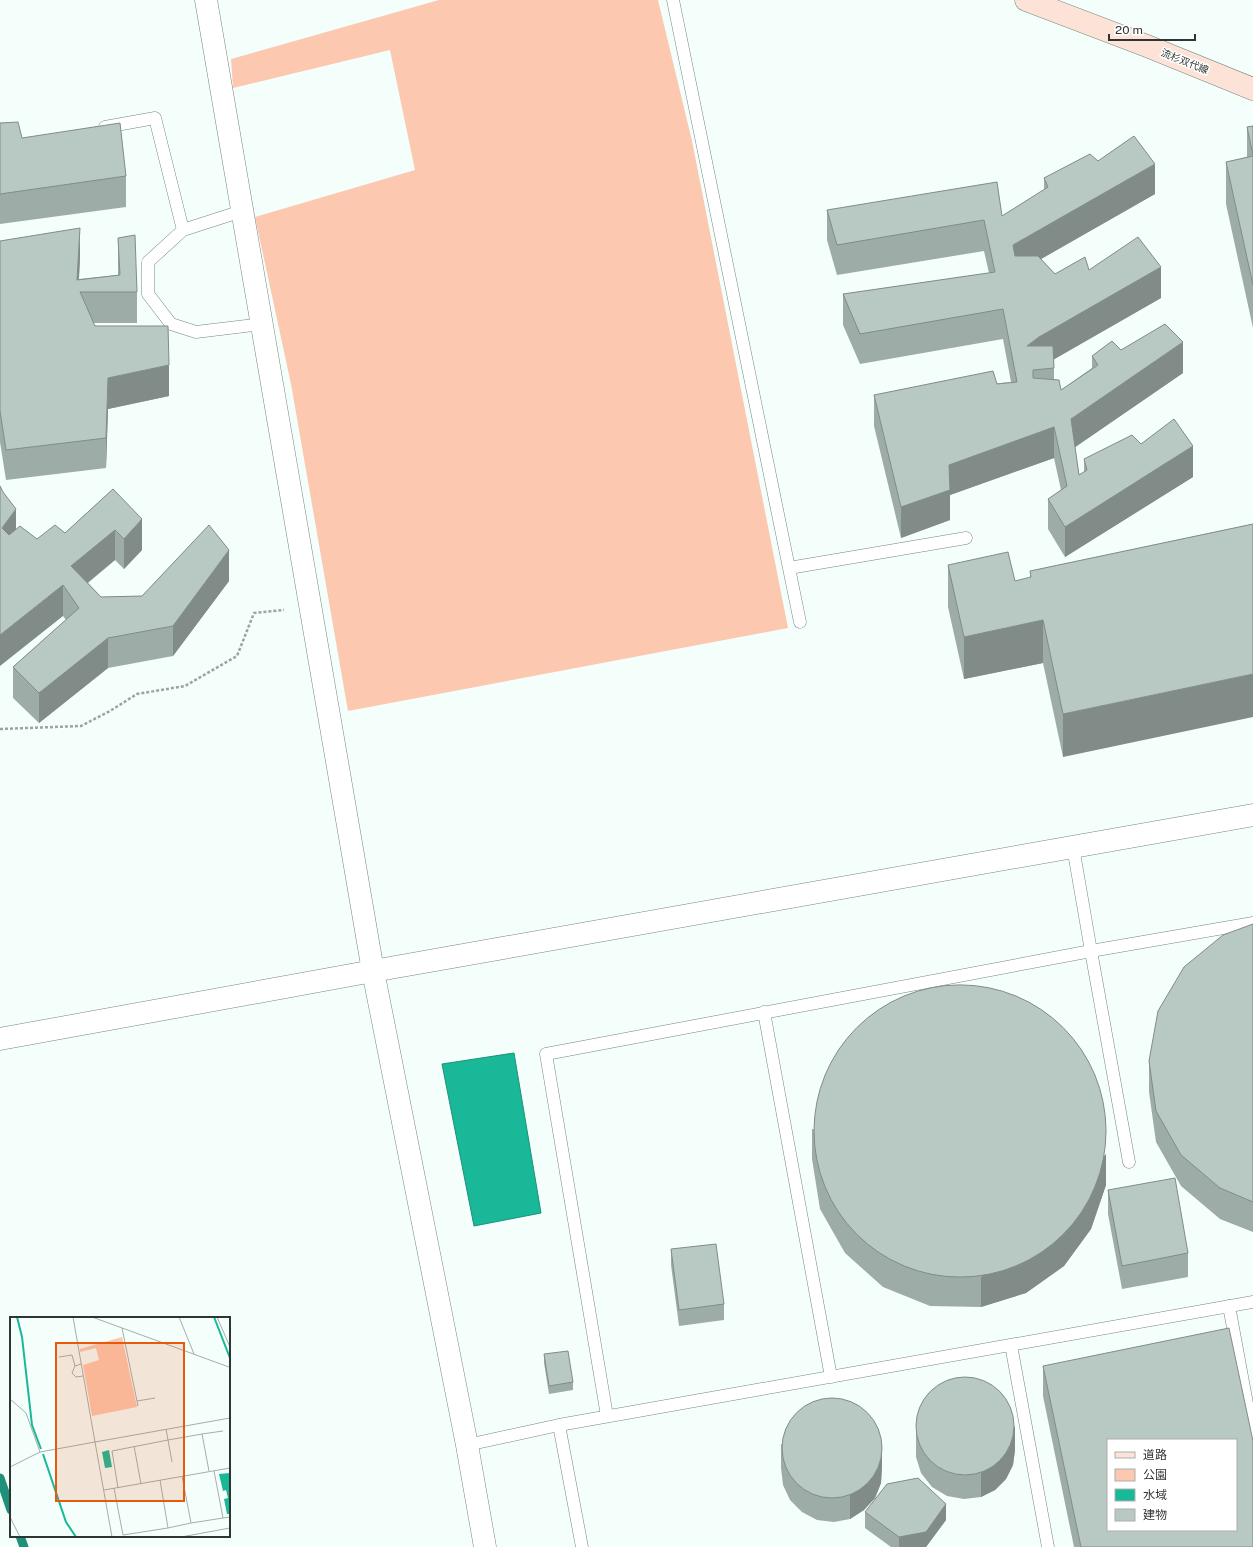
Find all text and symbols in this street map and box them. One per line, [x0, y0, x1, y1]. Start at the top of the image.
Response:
scale bar [1109, 16, 1195, 42]
text: 20 m [1115, 23, 1143, 37]
street label: 流杉双代線 [1160, 46, 1210, 76]
inset map [10, 1317, 230, 1537]
legend [1107, 1439, 1237, 1531]
text: 道路 [1143, 1448, 1167, 1462]
text: 公園 [1143, 1468, 1167, 1482]
text: 水域 [1143, 1488, 1167, 1502]
text: 建物 [1143, 1508, 1167, 1522]

